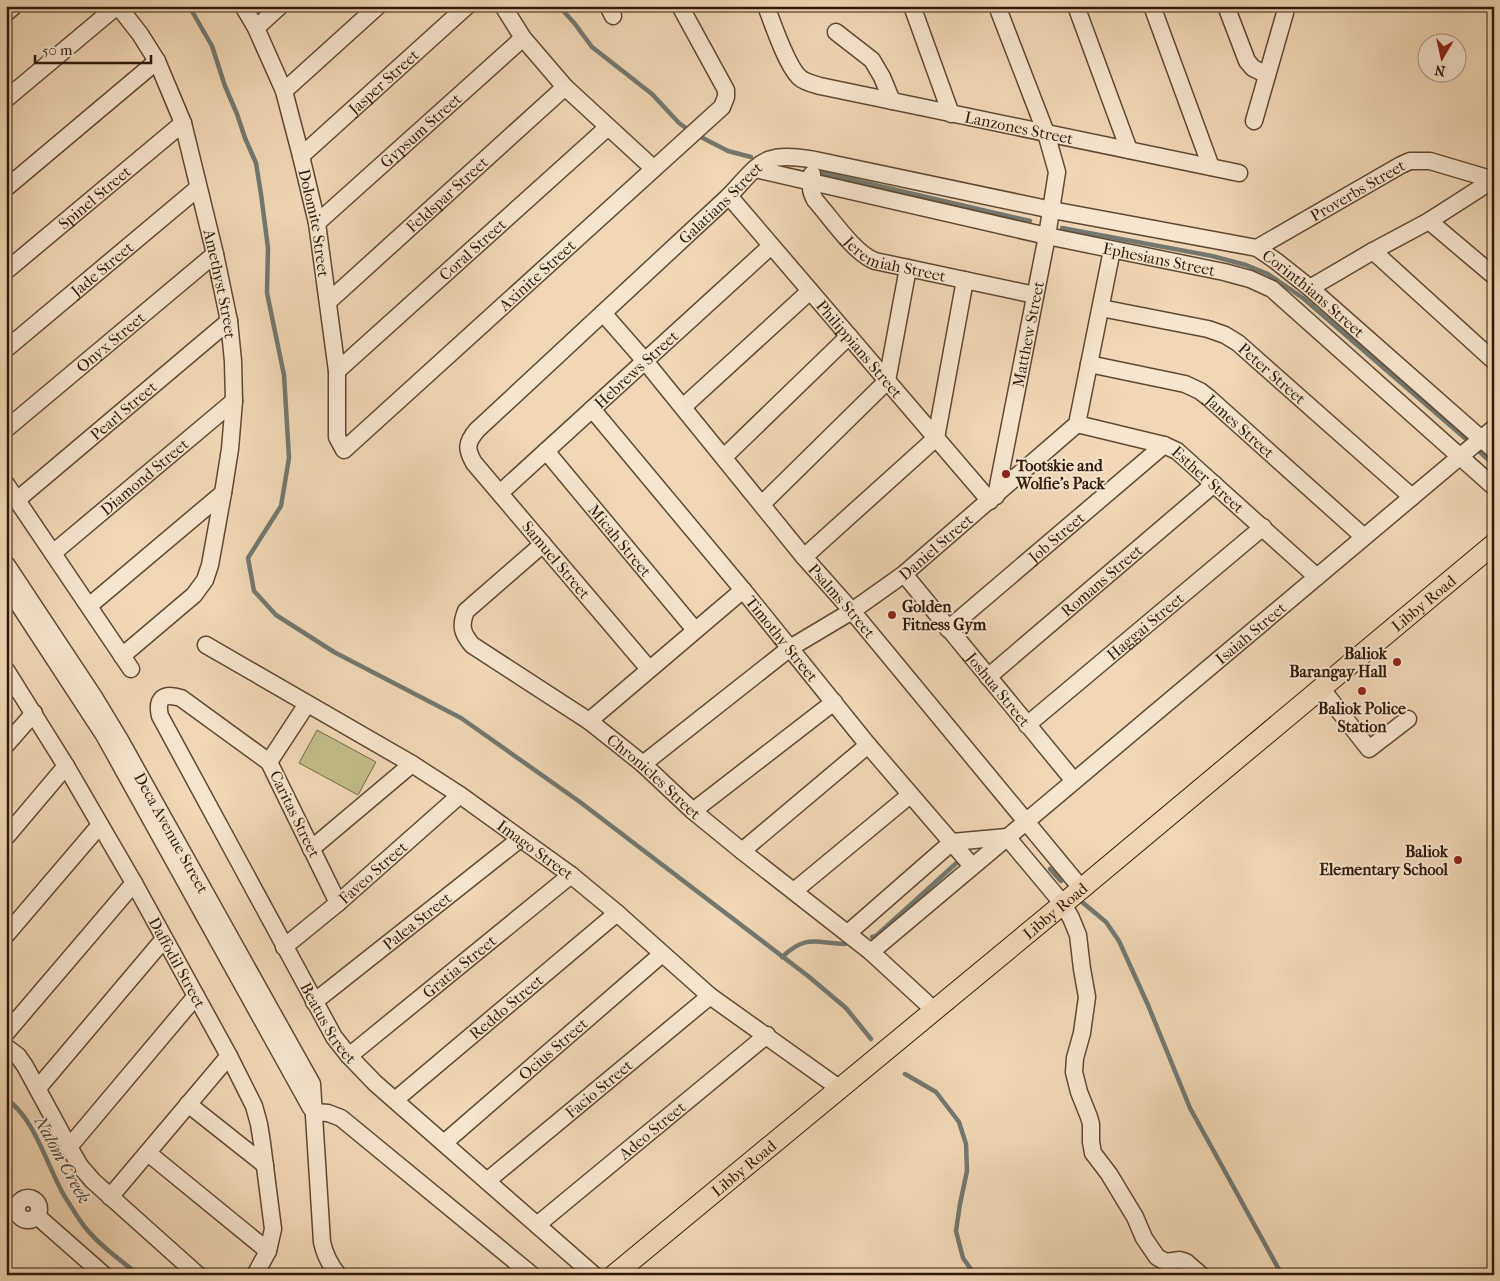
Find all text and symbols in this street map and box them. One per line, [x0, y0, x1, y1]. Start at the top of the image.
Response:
scale bar [35, 32, 151, 64]
north arrow [1418, 32, 1468, 82]
text: 50 m [42, 41, 73, 59]
street label: Jasper Street [343, 45, 423, 120]
text: N [1433, 61, 1447, 80]
street label: Gypsum Street [376, 89, 465, 171]
street label: Lanzones Street [963, 107, 1075, 148]
street label: Feldspar Street [402, 152, 492, 236]
street label: Proverbs Street [1307, 155, 1408, 225]
street label: Galatians Street [675, 157, 766, 248]
street label: Spinel Street [54, 161, 135, 233]
street label: Dolomite Street [295, 167, 334, 278]
street label: Coral Street [435, 214, 510, 284]
street label: Amethyst Street [200, 226, 240, 340]
street label: Jeremiah Street [839, 231, 948, 285]
street label: Axinite Street [494, 235, 579, 315]
street label: Jade Street [65, 237, 137, 301]
street label: Ephesians Street [1101, 238, 1217, 280]
street label: Corinthians Street [1259, 245, 1369, 341]
street label: Matthew Street [1008, 279, 1048, 389]
street label: Philippians Street [813, 296, 907, 402]
street label: Onyx Street [72, 307, 149, 376]
street label: Hebrews Street [590, 326, 682, 412]
street label: Peter Street [1235, 339, 1310, 408]
street label: Pearl Street [86, 377, 161, 444]
street label: James Street [1200, 389, 1279, 462]
street label: Diamond Street [96, 434, 192, 519]
street label: Esther Street [1168, 442, 1249, 517]
place label: Tootskie and Wolfie's Pack [1015, 456, 1105, 493]
marker: Tootskie and Wolfie's Pack [1000, 468, 1012, 480]
street label: Micah Street [585, 500, 656, 580]
street label: Job Street [1023, 508, 1088, 567]
street label: Daniel Street [895, 509, 977, 584]
street label: Samuel Street [518, 517, 594, 603]
street label: Romans Street [1057, 540, 1146, 620]
street label: Psalms Street [805, 559, 880, 642]
street label: Libby Road [1387, 570, 1460, 635]
street label: Haggai Street [1102, 588, 1188, 664]
street label: Timothy Street [742, 592, 823, 685]
place label: Golden Fitness Gym [901, 597, 987, 635]
street label: Isaiah Street [1211, 597, 1290, 668]
marker: Golden Fitness Gym [886, 609, 898, 621]
place label: Baliok Barangay Hall [1289, 644, 1388, 682]
street label: Joshua Street [961, 647, 1035, 730]
marker: Baliok Barangay Hall [1391, 656, 1403, 668]
marker: Baliok Police Station [1356, 685, 1368, 697]
place label: Baliok Police Station [1318, 699, 1406, 736]
street label: Chronicles Street [603, 730, 705, 823]
street label: Caritas Street [266, 767, 324, 861]
street label: Deca Avenue Street [130, 769, 213, 897]
street label: Imago Street [494, 816, 577, 883]
street label: Faveo Street [335, 837, 411, 908]
place label: Baliok Elementary School [1319, 842, 1449, 880]
marker: Baliok Elementary School [1452, 854, 1464, 866]
street label: Libby Road [1019, 878, 1091, 943]
street label: Palea Street [379, 888, 455, 954]
street label: Daffodil Street [145, 914, 210, 1011]
street label: Gratia Street [419, 931, 500, 1002]
street label: Reddo Street [465, 970, 547, 1043]
street label: Beatus Street [297, 979, 361, 1068]
street label: Ocius Street [514, 1013, 591, 1084]
street label: Facio Street [561, 1055, 636, 1122]
street label: Adeo Street [614, 1097, 689, 1164]
water label: Nalom Creek [29, 1112, 95, 1207]
street label: Libby Road [707, 1136, 780, 1200]

